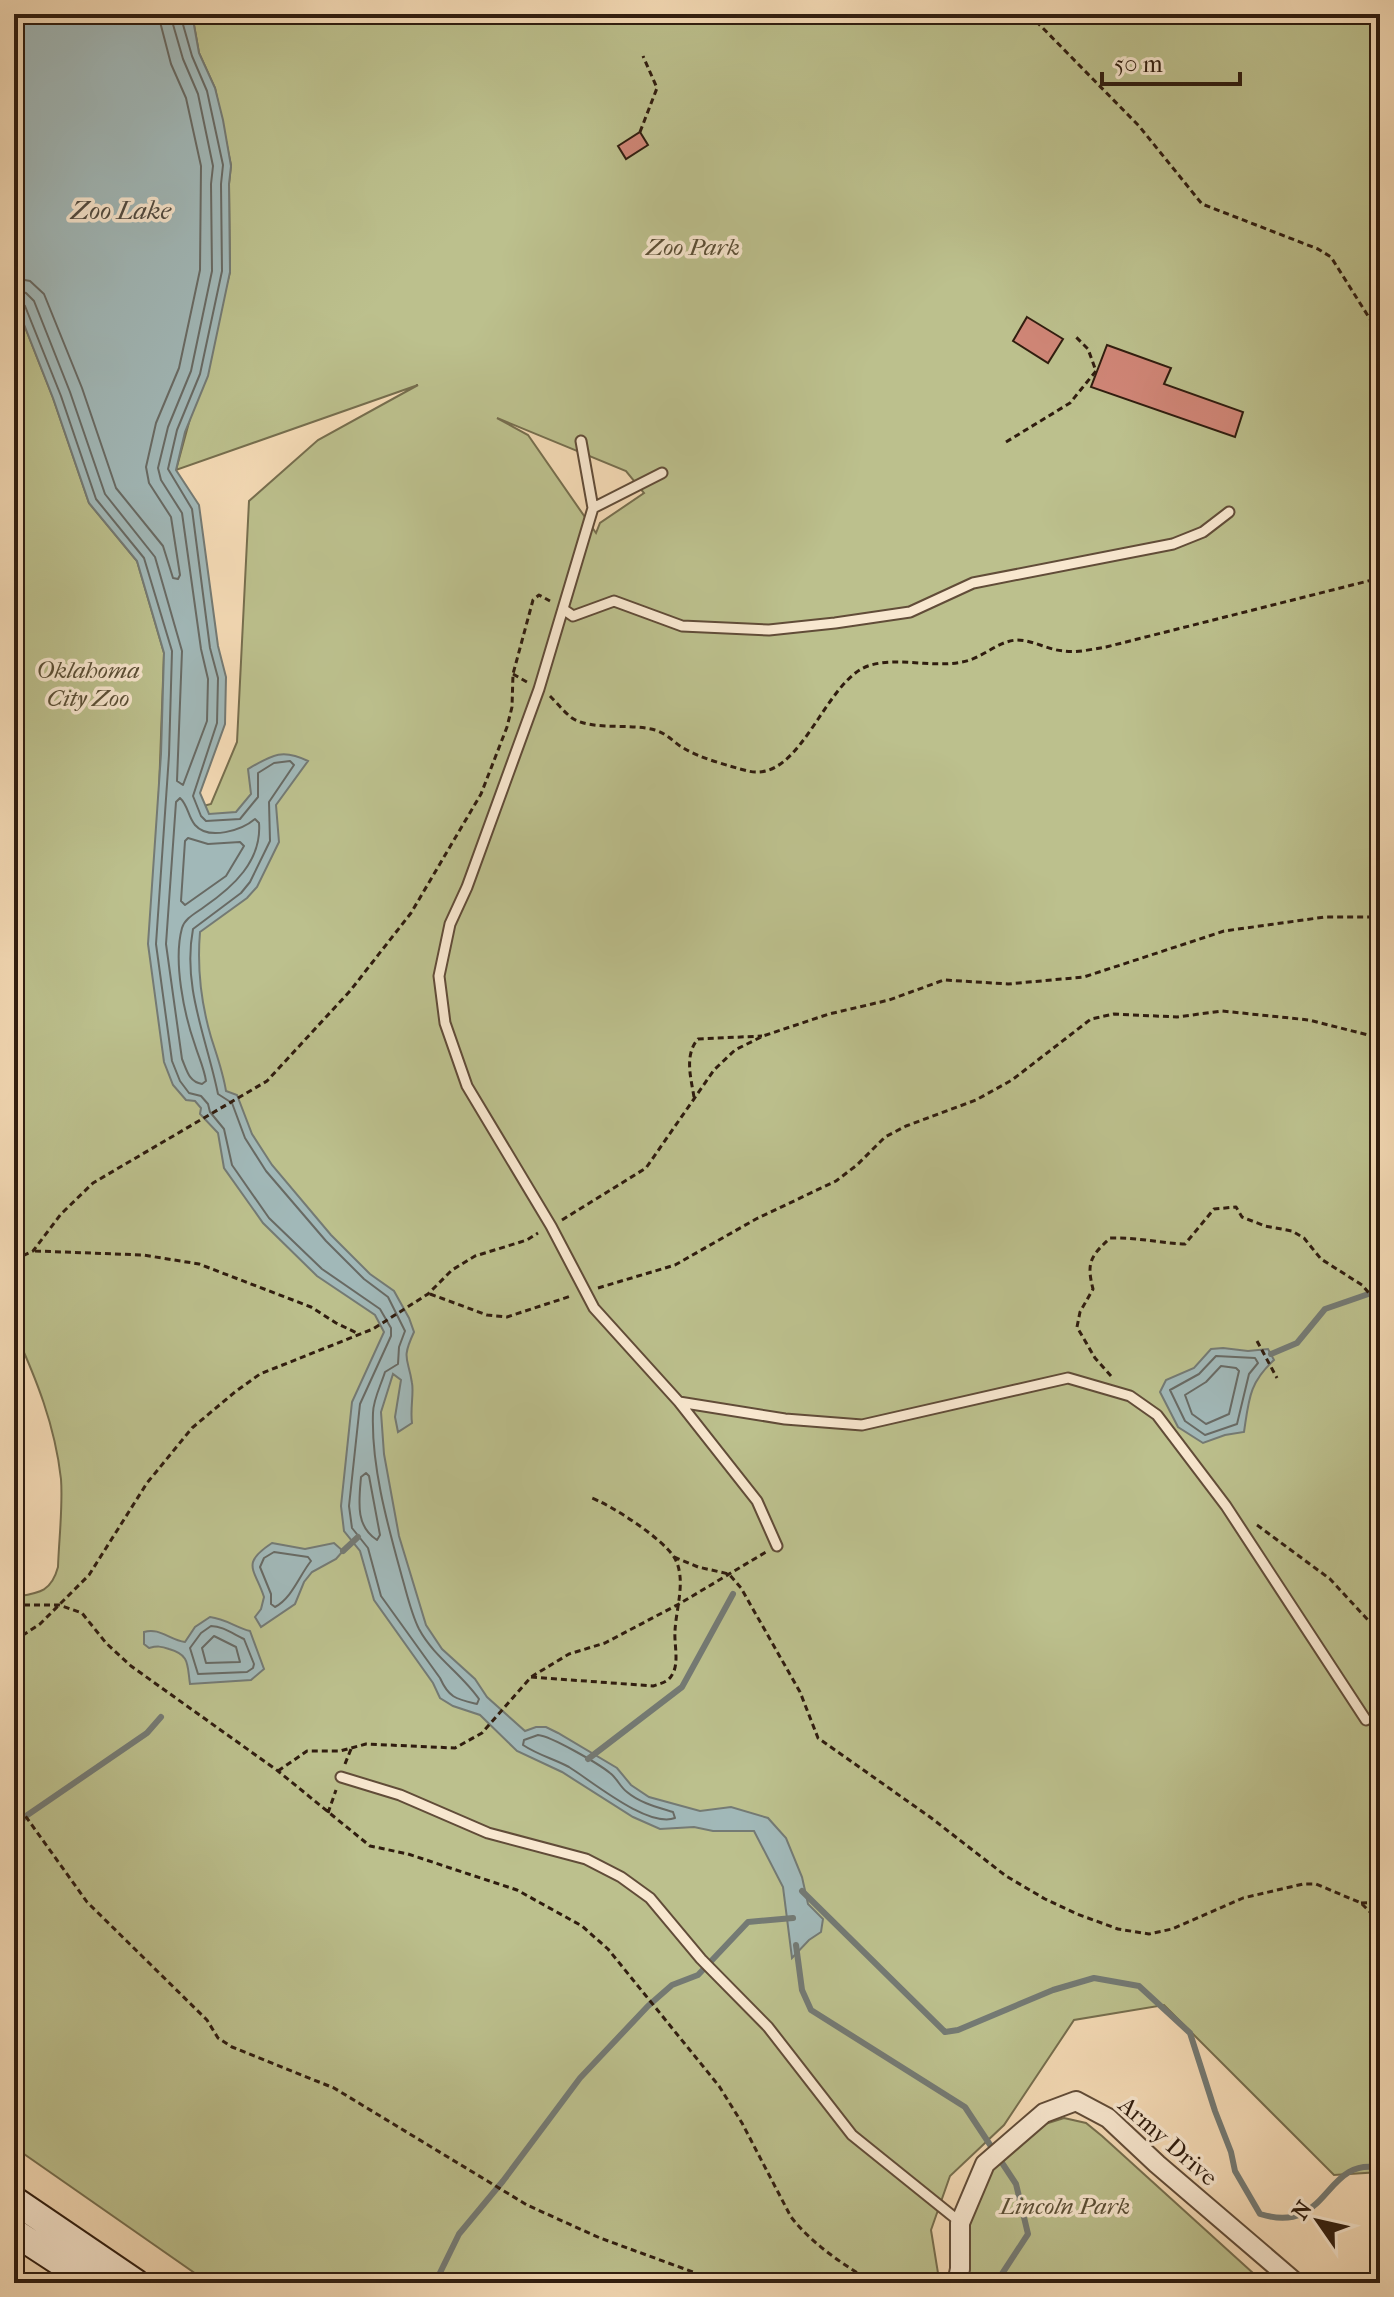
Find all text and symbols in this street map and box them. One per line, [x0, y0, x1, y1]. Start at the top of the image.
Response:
scale bar [1102, 36, 1240, 86]
text: 50 m [1114, 50, 1163, 78]
water label: Zoo Lake [69, 195, 173, 226]
park label: Zoo Park [644, 233, 740, 261]
park label: Oklahoma City Zoo [36, 656, 140, 712]
street label: Army Drive [1112, 2090, 1223, 2192]
north arrow [1278, 2181, 1358, 2261]
park label: Lincoln Park [998, 2192, 1130, 2220]
text: N [1287, 2196, 1318, 2225]

